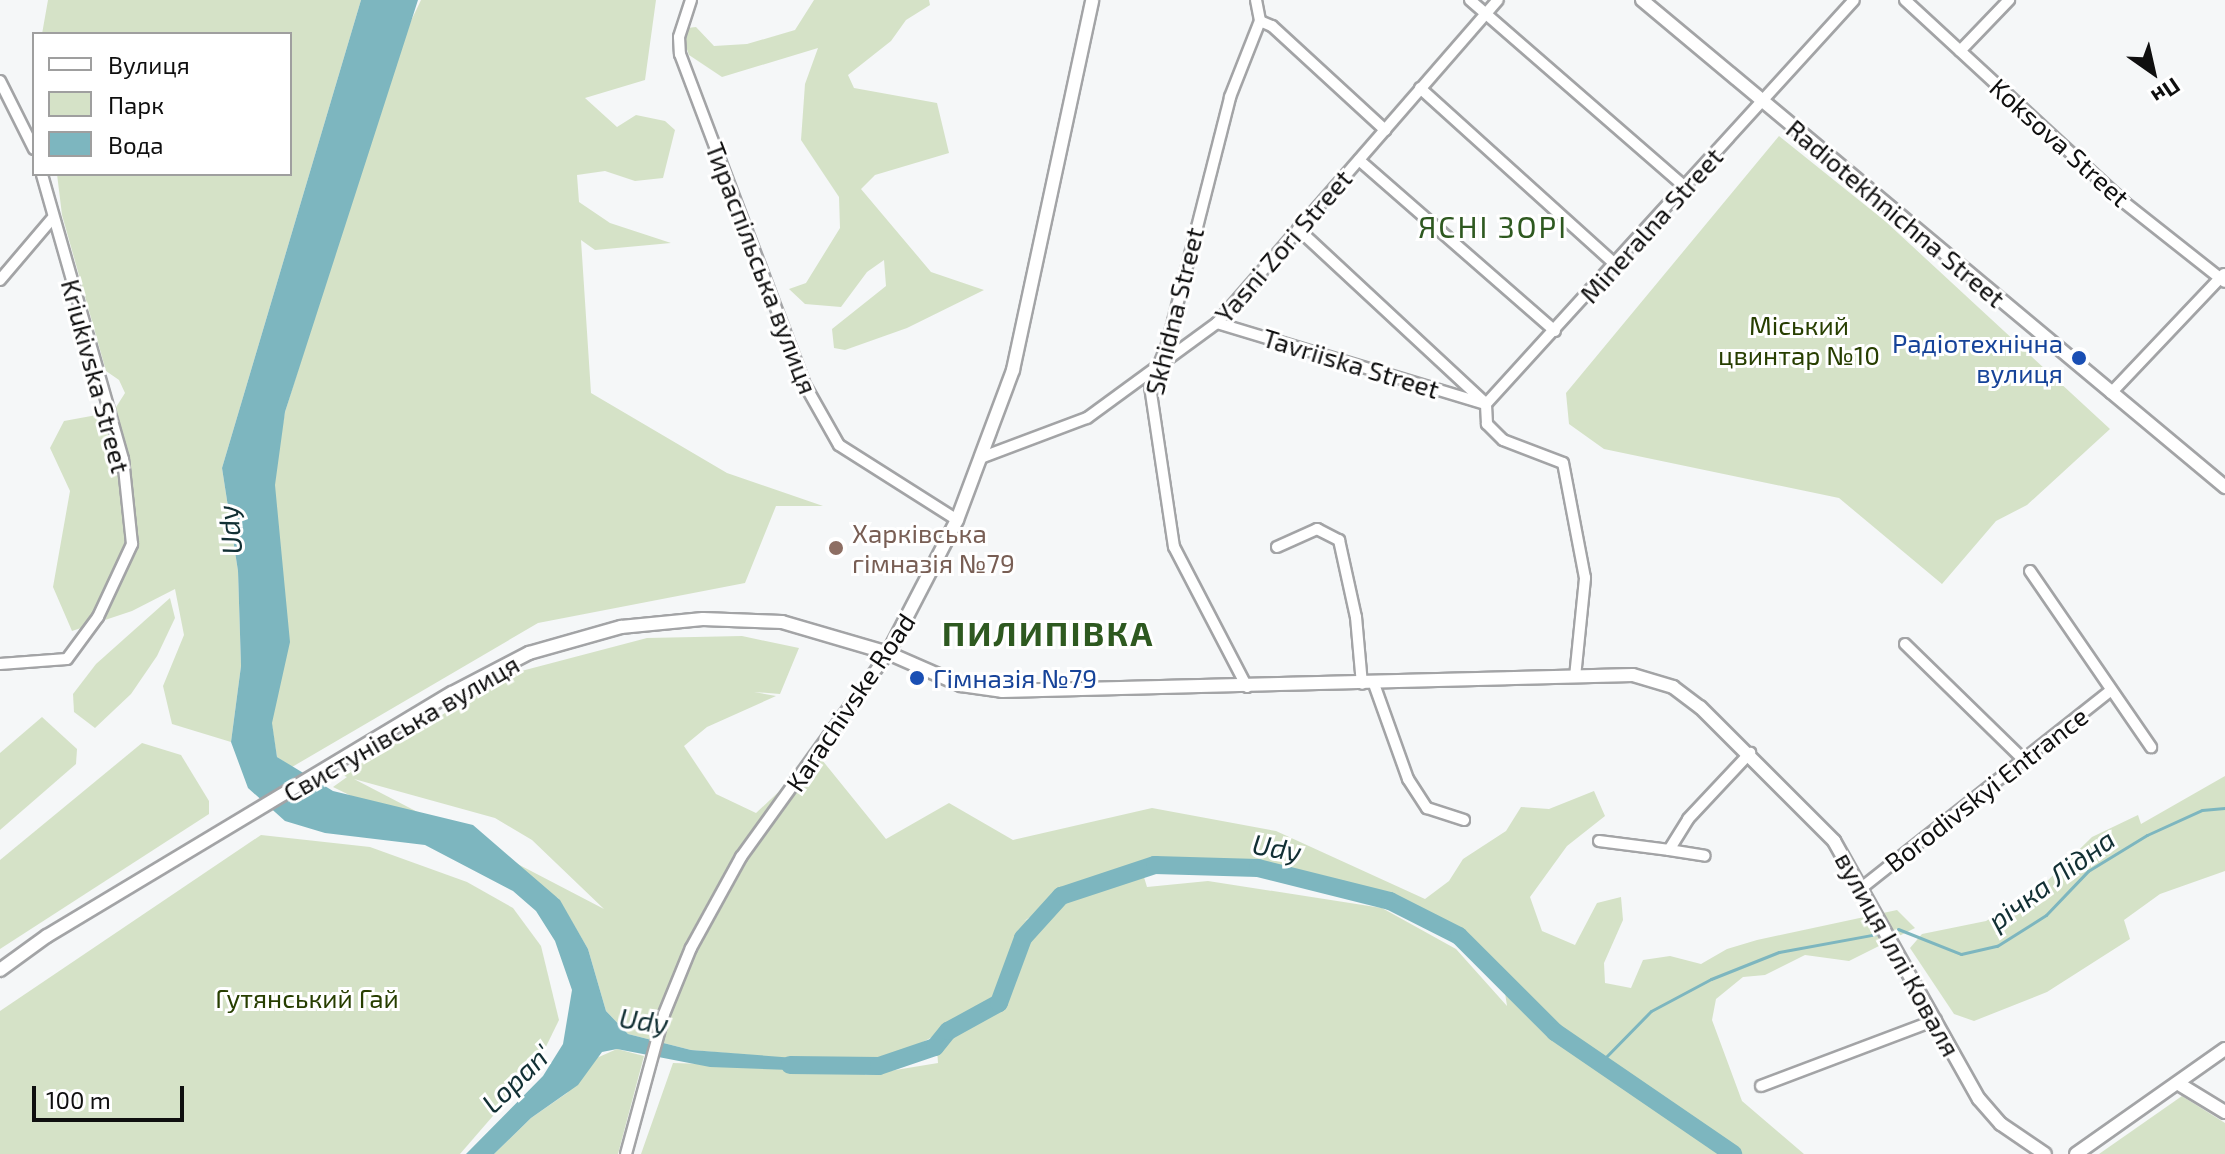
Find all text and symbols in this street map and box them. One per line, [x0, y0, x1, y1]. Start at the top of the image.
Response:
legend [32, 32, 292, 176]
north arrow [2113, 32, 2193, 112]
text: Вулиця [108, 50, 190, 79]
street label: Koksova Street [1984, 71, 2136, 213]
text: Пн [2147, 73, 2186, 111]
text: Парк [108, 90, 164, 119]
street label: Radiotekhnichna Street [1780, 113, 2012, 313]
text: Вода [108, 130, 164, 159]
street label: Тираспільська вулиця [700, 138, 824, 398]
street label: Mineralna Street [1573, 141, 1729, 309]
street label: Yasni Zori Street [1208, 163, 1358, 329]
district label: ЯСНІ ЗОРІ [1418, 208, 1568, 244]
street label: Skhidna Street [1138, 224, 1210, 398]
street label: Kriukivska Street [55, 276, 137, 476]
park label: Міський цвинтар №10 [1718, 309, 1880, 370]
street label: Tavriiska Street [1259, 321, 1443, 405]
place label: Радіотехнічна вулиця [1892, 327, 2063, 388]
marker: Радіотехнічна вулиця [2070, 349, 2088, 367]
water label: Udy [210, 504, 248, 556]
place label: Харківська гімназія №79 [852, 517, 1015, 578]
marker: Харківська гімназія №79 [827, 539, 845, 557]
street label: Karachivske Road [779, 607, 921, 797]
district label: ПИЛИПІВКА [942, 613, 1154, 653]
street label: Свистунівська вулиця [278, 648, 524, 808]
place label: Гімназія №79 [933, 662, 1097, 694]
marker: Гімназія №79 [908, 669, 926, 687]
street label: Borodivskyi Entrance [1878, 700, 2094, 878]
water label: річка Лідна [1981, 822, 2121, 936]
water label: Udy [1250, 826, 1304, 868]
street label: вулиця Іллі Коваля [1829, 846, 1967, 1062]
park label: Гутянський Гай [215, 982, 399, 1014]
water label: Udy [617, 1000, 671, 1040]
water label: Lopan' [474, 1037, 558, 1119]
scale bar [36, 1070, 188, 1120]
text: 100 m [46, 1085, 111, 1114]

